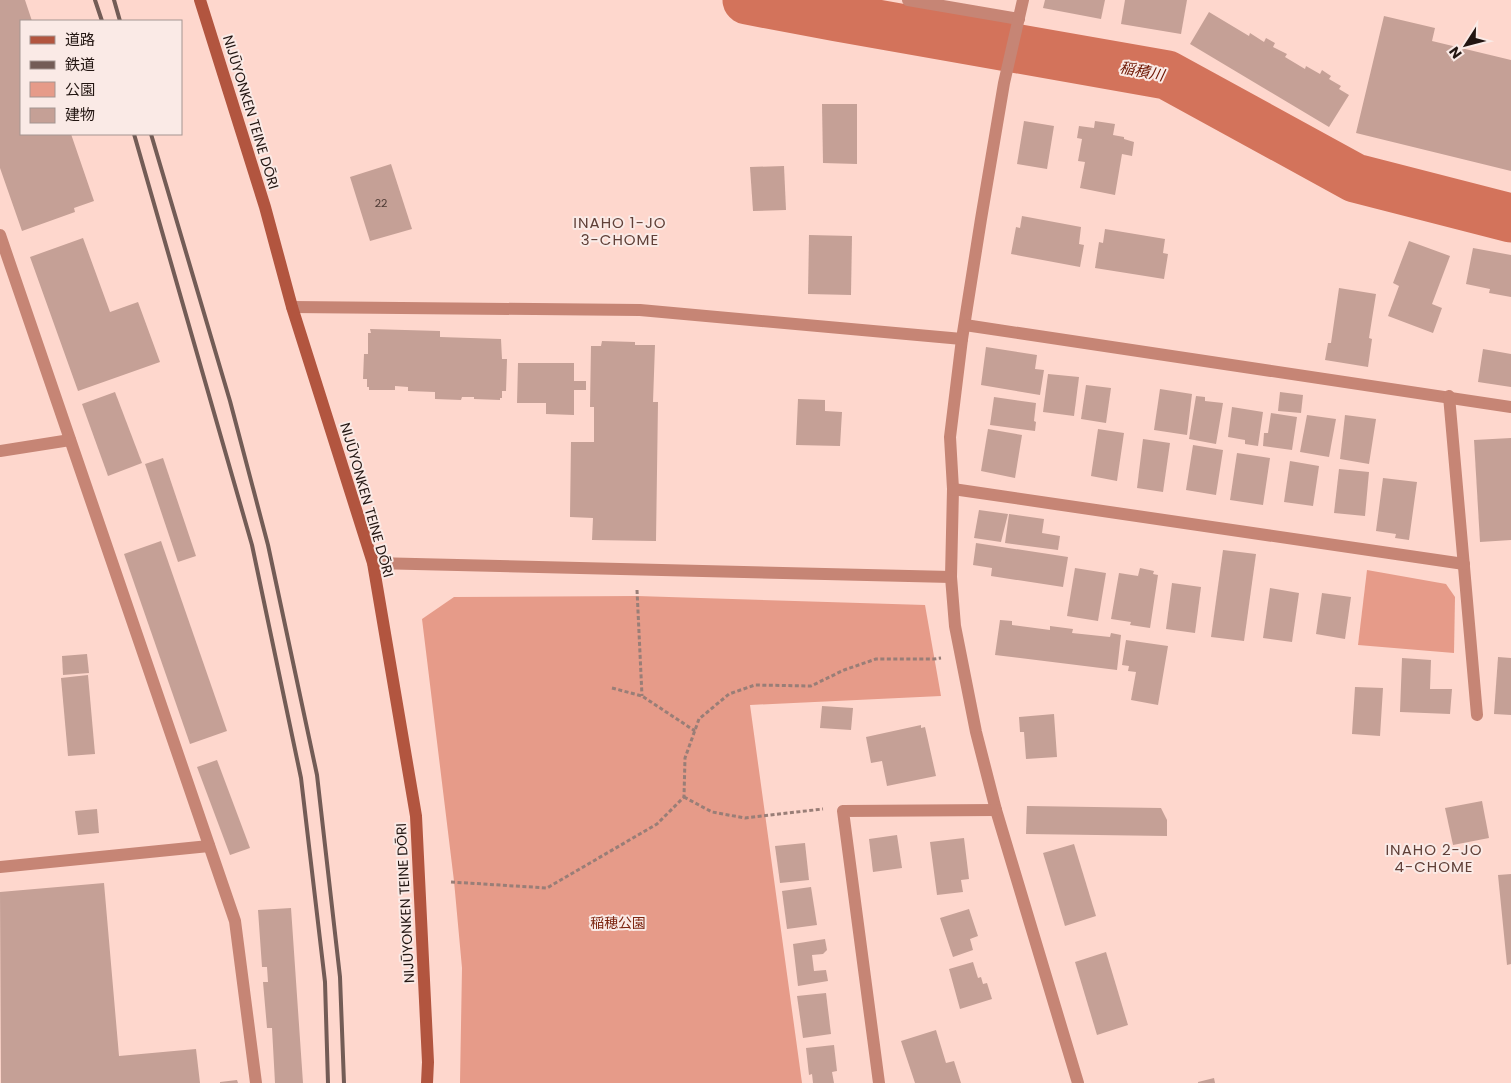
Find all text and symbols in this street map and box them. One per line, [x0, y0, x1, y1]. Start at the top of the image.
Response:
legend [20, 20, 182, 135]
north arrow [1441, 20, 1491, 70]
text: 道路 [65, 29, 95, 50]
street label: NIJŪYONKEN TEINE DŌRI [218, 32, 284, 192]
text: N [1444, 43, 1467, 63]
text: 鉄道 [65, 54, 95, 75]
water label: 稲積川 [1118, 56, 1168, 86]
text: 公園 [65, 79, 95, 100]
text: 建物 [65, 104, 95, 125]
house number: 22 [375, 195, 387, 211]
district label: INAHO 1-JO 3-CHOME [573, 212, 667, 250]
street label: NIJŪYONKEN TEINE DŌRI [335, 420, 399, 580]
street label: NIJŪYONKEN TEINE DŌRI [391, 823, 419, 983]
district label: INAHO 2-JO 4-CHOME [1385, 839, 1483, 877]
park label: 稲穂公園 [590, 913, 646, 933]

